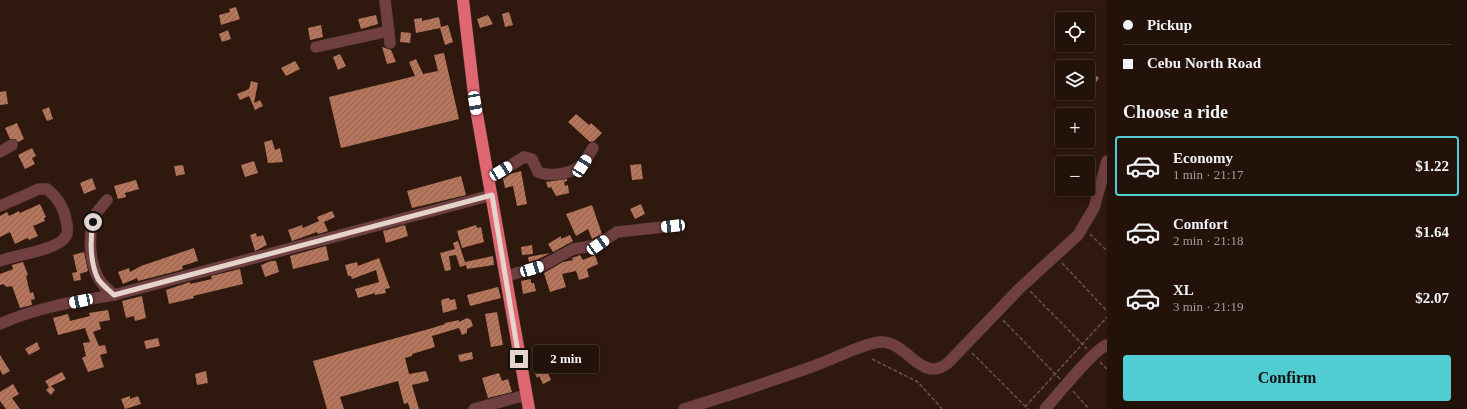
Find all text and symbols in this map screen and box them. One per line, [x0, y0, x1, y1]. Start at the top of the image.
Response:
map controls [1055, 12, 1095, 196]
button: locate [1055, 12, 1095, 52]
text: Pickup [1147, 17, 1192, 33]
text: Cebu North Road [1147, 55, 1261, 71]
button: layers [1055, 60, 1095, 100]
car [467, 90, 483, 116]
text: Choose a ride [1123, 102, 1228, 122]
button: + [1055, 108, 1095, 148]
icon: car [1125, 148, 1161, 184]
text: Economy [1173, 150, 1233, 166]
car [570, 153, 594, 179]
button: − [1055, 156, 1095, 196]
text: $1.22 [1415, 158, 1449, 174]
car [488, 160, 514, 182]
text: 1 min · 21:17 [1173, 167, 1243, 182]
route start [84, 213, 102, 231]
icon: car [1125, 214, 1161, 250]
text: Comfort [1173, 216, 1228, 232]
car [660, 219, 686, 233]
text: $1.64 [1415, 224, 1449, 240]
car [585, 233, 611, 257]
text: 2 min · 21:18 [1173, 233, 1243, 248]
car [519, 260, 545, 278]
icon: car [1125, 280, 1161, 316]
text: XL [1173, 282, 1194, 298]
text: $2.07 [1415, 290, 1449, 306]
car [68, 293, 94, 309]
text: 3 min · 21:19 [1173, 299, 1243, 314]
callout: 2 min [533, 345, 599, 373]
route end [510, 350, 528, 368]
text: 2 min [550, 351, 582, 366]
button: Confirm [1123, 355, 1451, 401]

